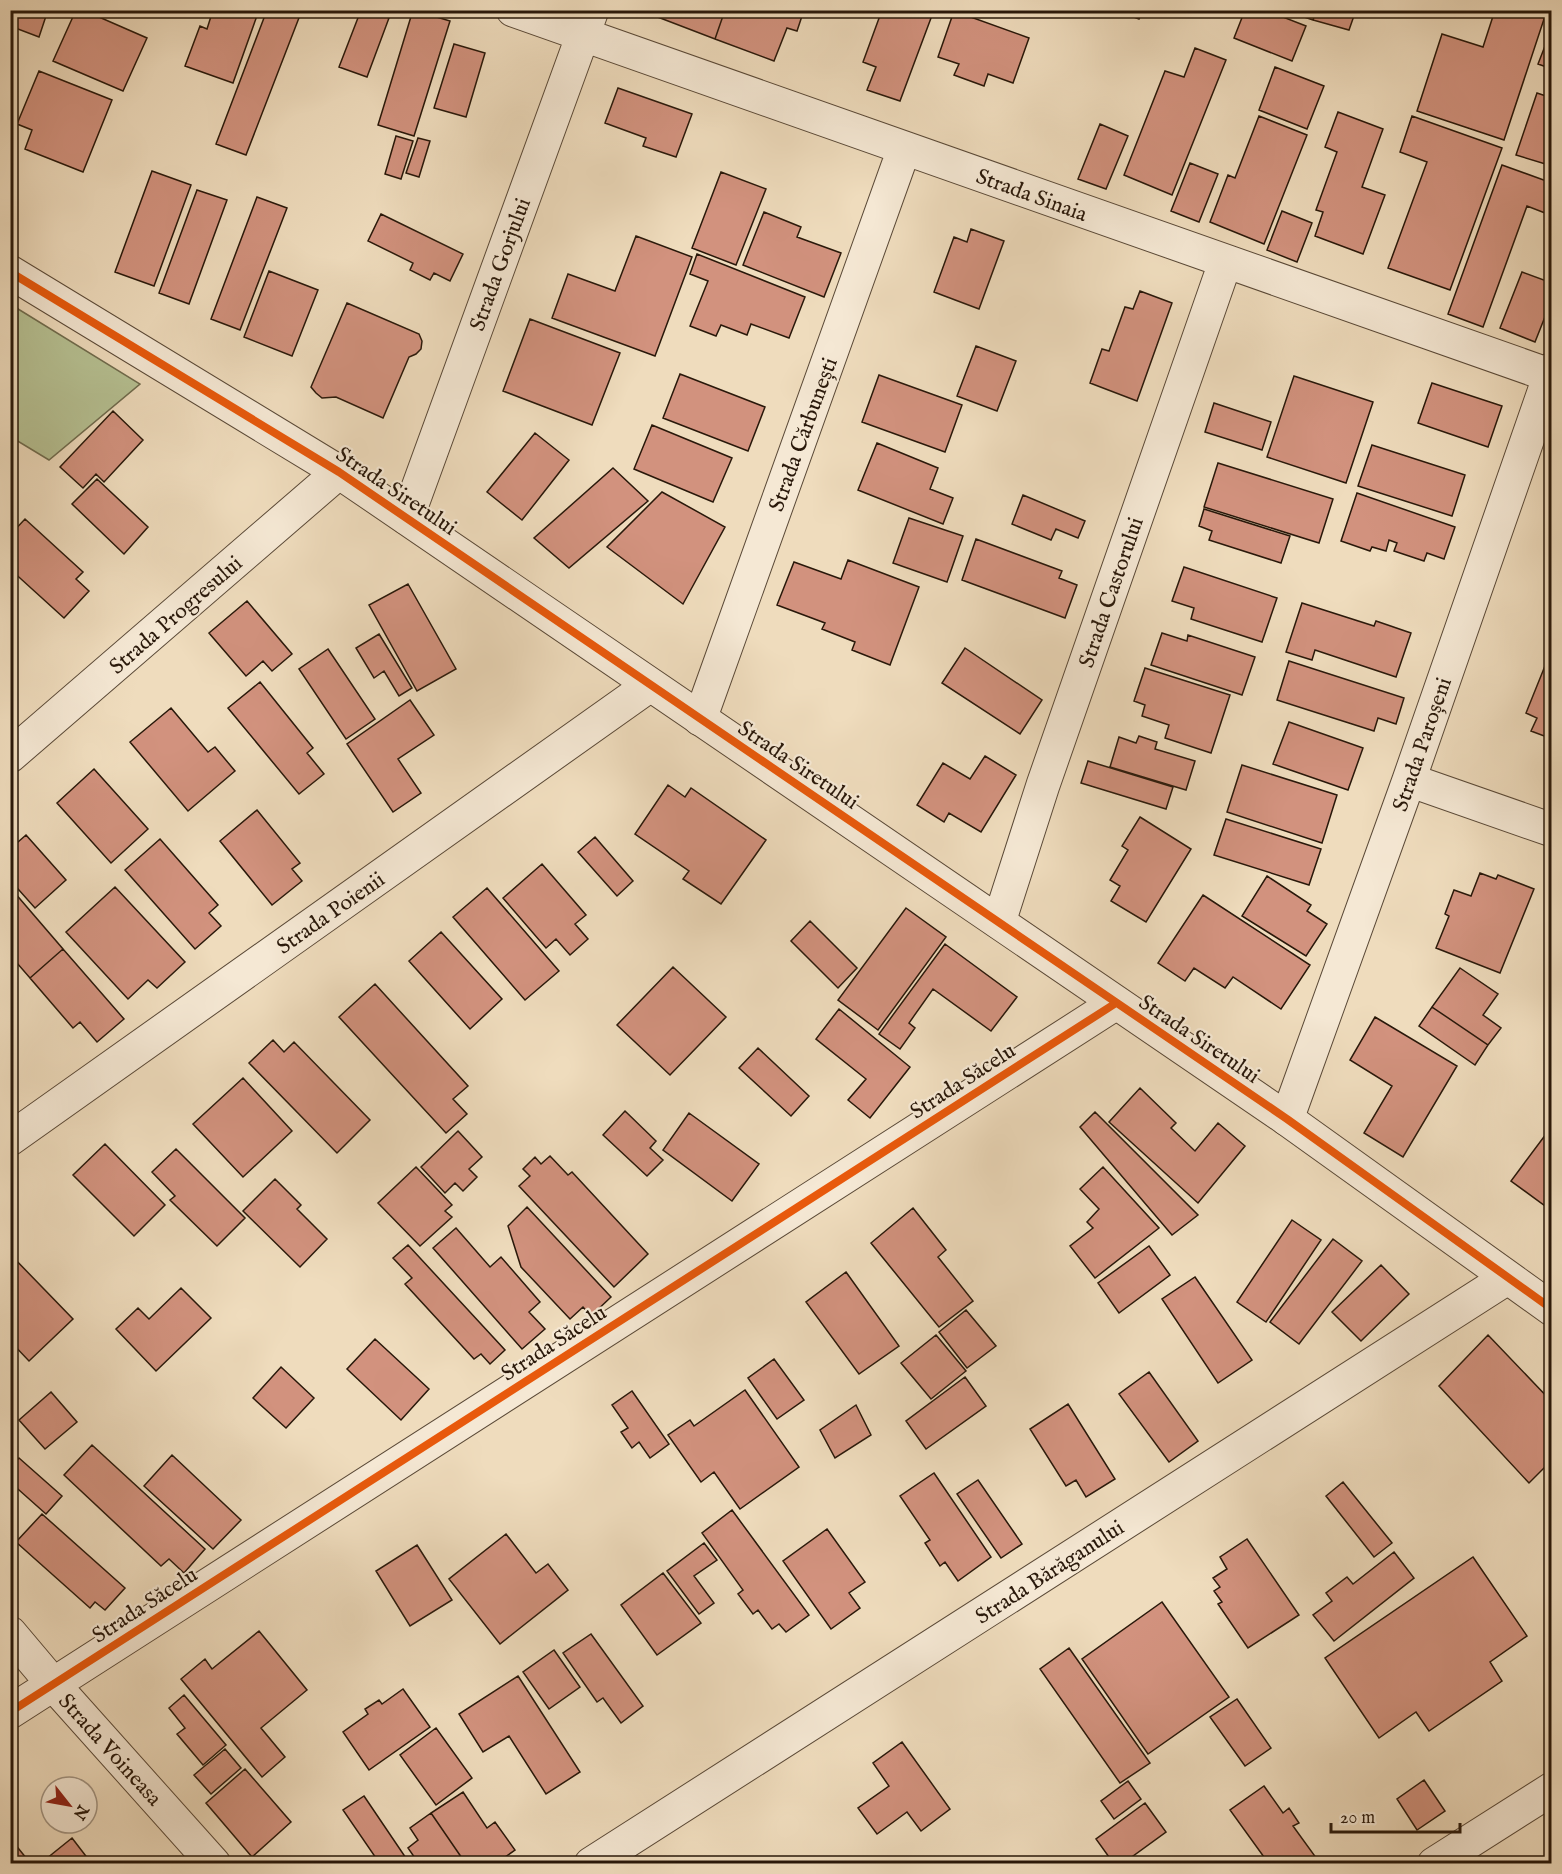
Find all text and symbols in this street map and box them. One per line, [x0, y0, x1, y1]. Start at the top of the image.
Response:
street label: Strada Sinaia [972, 163, 1091, 229]
street label: Strada Gorjului [464, 194, 538, 335]
street label: Strada Cărbunești [763, 354, 845, 516]
street label: Strada Siretului [330, 441, 462, 542]
street label: Strada Castorului [1073, 514, 1151, 672]
street label: Strada Progresului [104, 550, 249, 681]
street label: Strada Paroșeni [1387, 674, 1459, 815]
street label: Strada Siretului [732, 715, 864, 816]
street label: Strada Poienii [272, 866, 391, 961]
street label: Strada Siretului [1133, 989, 1265, 1090]
street label: Strada Săcelu [905, 1037, 1021, 1126]
street label: Strada Săcelu [496, 1299, 612, 1388]
street label: Strada Bărăganului [970, 1514, 1130, 1631]
street label: Strada Săcelu [87, 1561, 203, 1650]
street label: Strada Voineasa [52, 1688, 168, 1813]
north arrow [39, 1775, 99, 1835]
scale bar [1331, 1796, 1460, 1834]
text: N [68, 1800, 93, 1823]
text: 20 m [1340, 1807, 1375, 1830]

